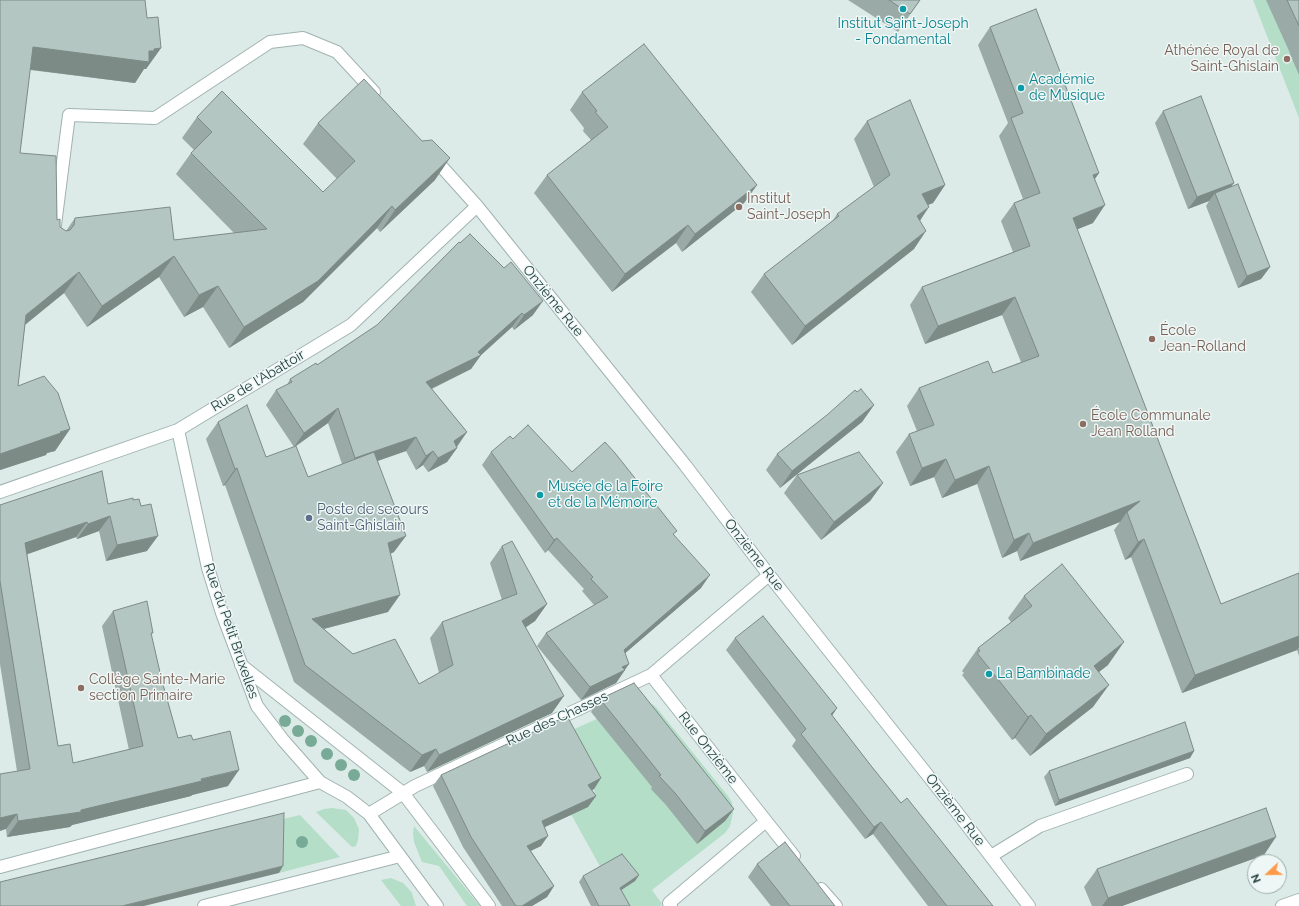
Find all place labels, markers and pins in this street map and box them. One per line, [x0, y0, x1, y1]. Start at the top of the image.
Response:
marker: Institut Saint-Joseph - Fondamental [898, 4, 908, 14]
place label: Institut Saint-Joseph - Fondamental [837, 16, 969, 48]
place label: Athénée Royal de Saint-Ghislain [1164, 43, 1279, 76]
marker: Athénée Royal de Saint-Ghislain [1282, 54, 1292, 64]
place label: Académie de Musique [1029, 72, 1105, 104]
marker: Académie de Musique [1016, 83, 1026, 93]
place label: Institut Saint-Joseph [747, 191, 831, 224]
marker: Institut Saint-Joseph [734, 202, 744, 212]
place label: École Jean-Rolland [1160, 323, 1246, 356]
marker: École Jean-Rolland [1147, 334, 1157, 344]
place label: École Communale Jean Rolland [1091, 408, 1211, 440]
marker: École Communale Jean Rolland [1078, 419, 1088, 429]
place label: Musée de la Foire et de la Mémoire [548, 479, 663, 512]
marker: Musée de la Foire et de la Mémoire [535, 490, 545, 500]
place label: Poste de secours Saint-Ghislain [317, 502, 428, 534]
marker: Poste de secours Saint-Ghislain [304, 513, 314, 523]
place label: La Bambinade [997, 666, 1091, 682]
marker: La Bambinade [984, 669, 994, 679]
place label: Collège Sainte-Marie section Primaire [89, 672, 225, 704]
marker: Collège Sainte-Marie section Primaire [76, 683, 86, 693]

